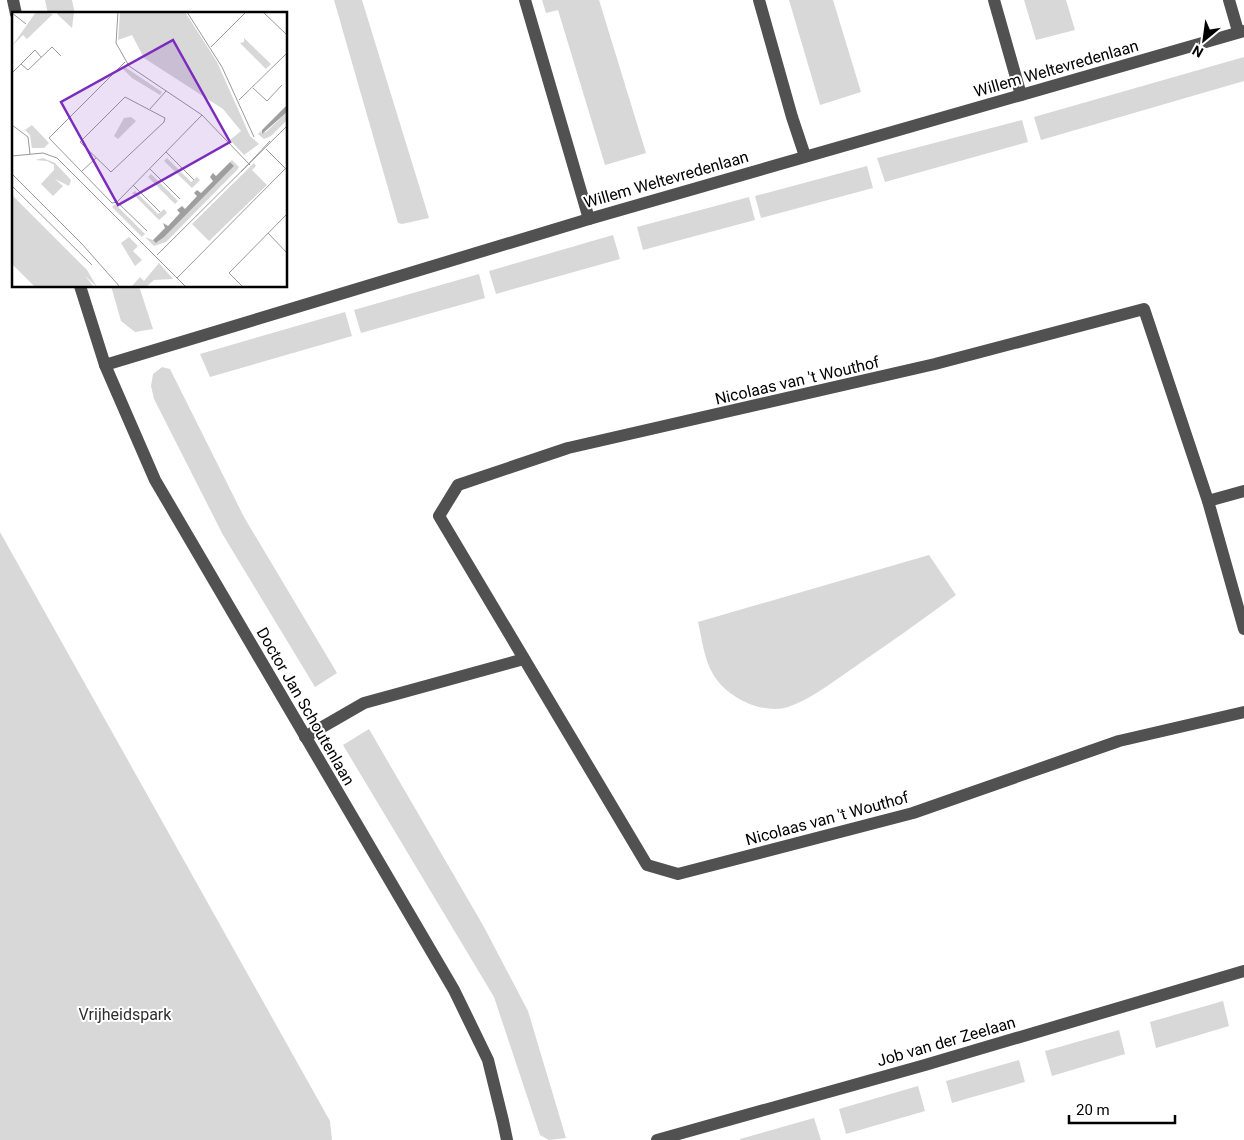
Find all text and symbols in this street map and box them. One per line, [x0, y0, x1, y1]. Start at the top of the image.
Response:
inset map [12, 12, 288, 288]
north arrow [1179, 15, 1229, 65]
street label: Willem Weltevredenlaan [972, 36, 1141, 101]
text: N [1189, 42, 1206, 61]
street label: Willem Weltevredenlaan [582, 147, 751, 212]
street label: Nicolaas van 't Wouthof [713, 352, 882, 409]
street label: Doctor Jan Schoutenlaan [253, 624, 359, 789]
street label: Nicolaas van 't Wouthof [743, 787, 911, 849]
park label: Vrijheidspark [79, 1005, 172, 1024]
street label: Job van der Zeelaan [875, 1013, 1018, 1070]
scale bar [1069, 1092, 1175, 1124]
text: 20 m [1076, 1101, 1110, 1119]

